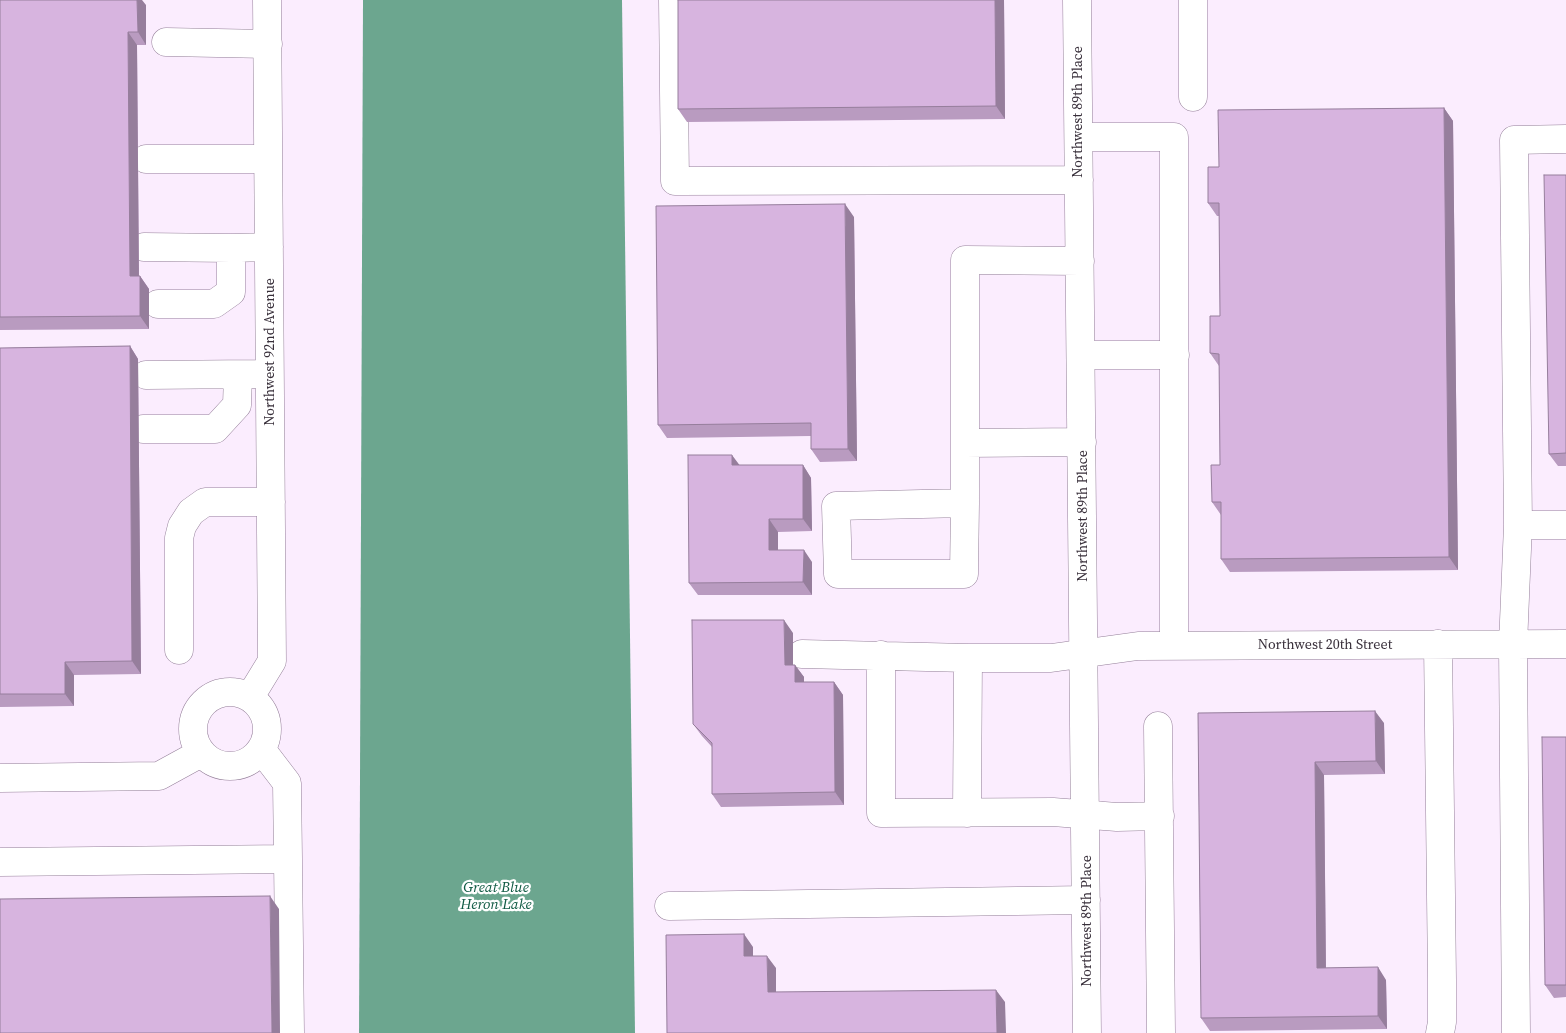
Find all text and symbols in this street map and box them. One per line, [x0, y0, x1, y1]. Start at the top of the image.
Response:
street label: Northwest 89th Place [1070, 46, 1086, 178]
street label: Northwest 92nd Avenue [262, 278, 278, 426]
street label: Northwest 89th Place [1075, 450, 1091, 582]
street label: Northwest 20th Street [1258, 637, 1392, 653]
street label: Northwest 89th Place [1079, 855, 1095, 987]
water label: Great Blue Heron Lake [460, 879, 532, 914]

